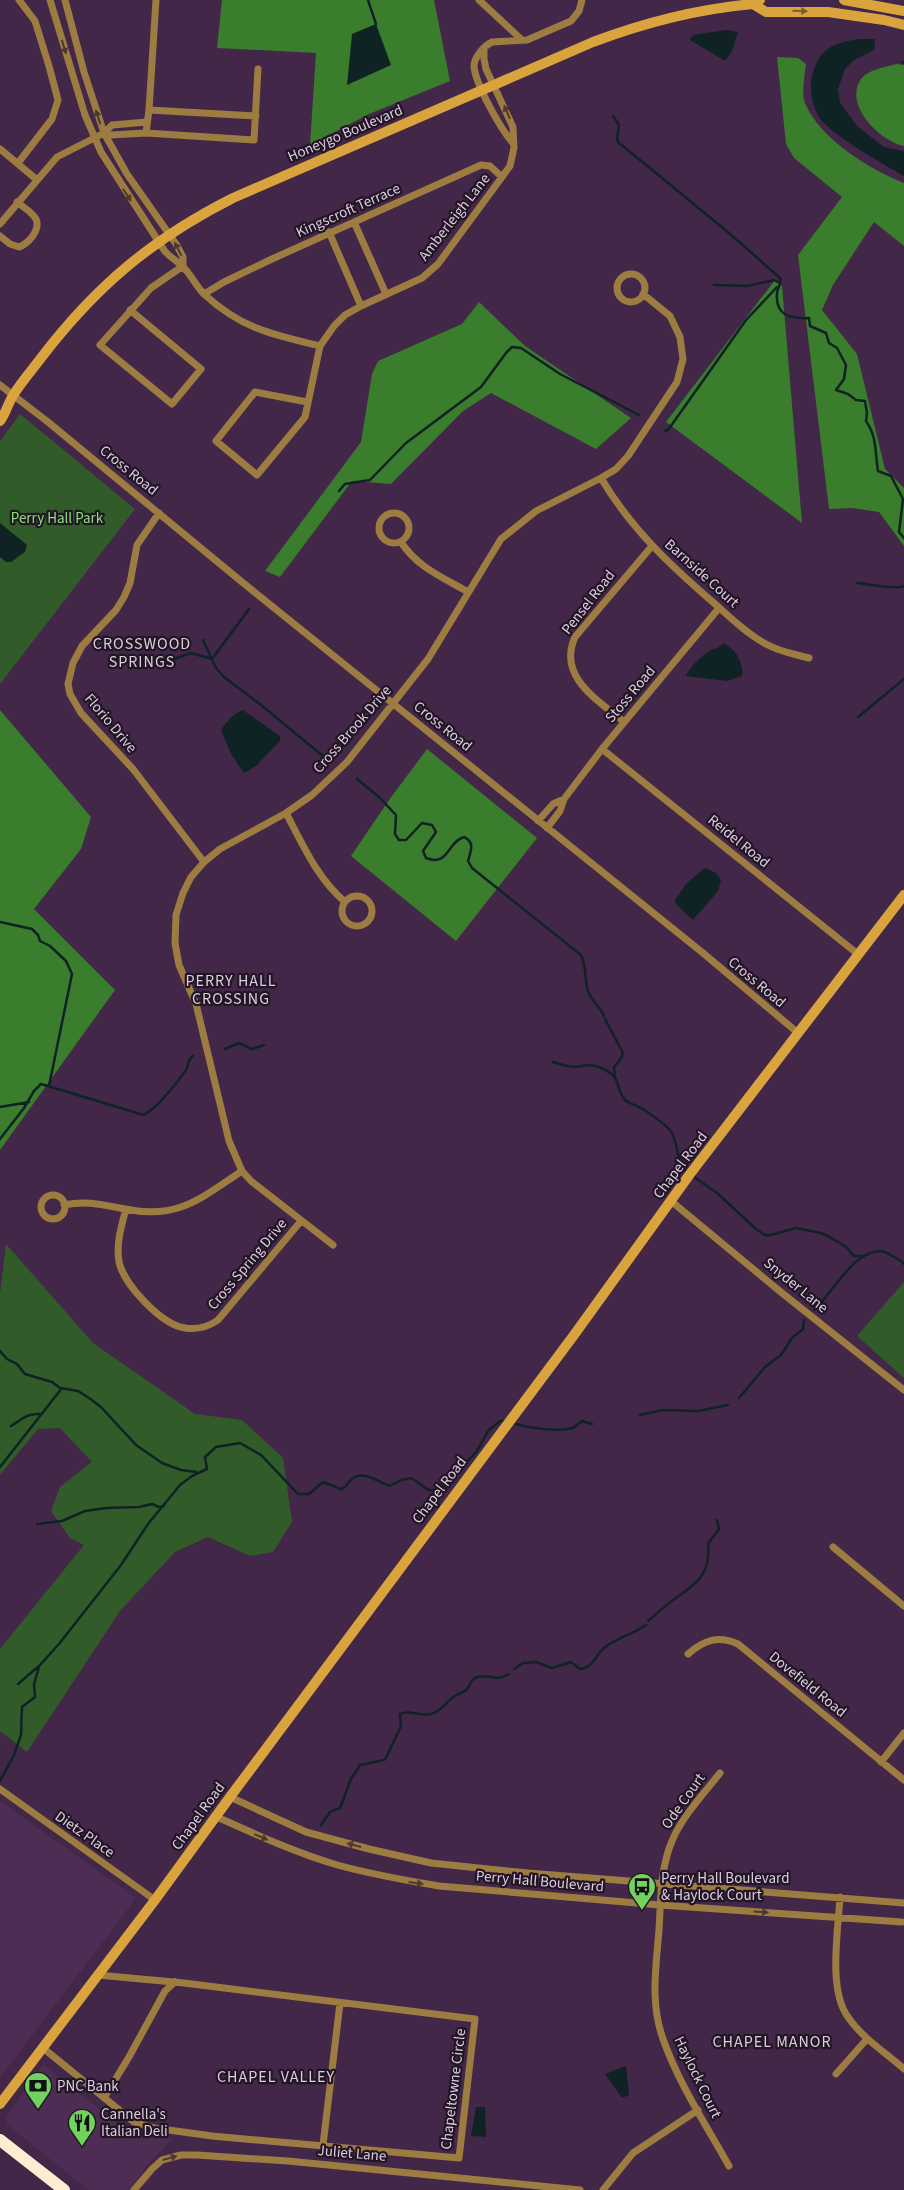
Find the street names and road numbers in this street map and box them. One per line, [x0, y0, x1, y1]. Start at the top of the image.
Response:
street label: Honeygo Boulevard [284, 100, 406, 167]
street label: Amberleigh Lane [414, 169, 495, 265]
street label: Kingscroft Terrace [293, 178, 404, 243]
street label: Cross Road [95, 440, 162, 500]
street label: Barnside Court [660, 534, 743, 613]
street label: Pensel Road [557, 566, 620, 639]
street label: Stoss Road [600, 661, 660, 727]
street label: Cross Brook Drive [308, 681, 397, 778]
street label: Florio Drive [79, 689, 142, 758]
street label: Cross Road [409, 696, 476, 756]
street label: Reidel Road [703, 810, 774, 873]
street label: Cross Road [723, 952, 790, 1013]
street label: Chapel Road [648, 1127, 713, 1203]
street label: Cross Spring Drive [203, 1214, 292, 1315]
street label: Snyder Lane [759, 1253, 832, 1318]
street label: Chapel Road [407, 1452, 472, 1528]
street label: Dovefield Road [764, 1646, 851, 1722]
street label: Ode Court [656, 1769, 710, 1833]
street label: Chapel Road [167, 1778, 230, 1854]
street label: Dietz Place [51, 1806, 119, 1863]
street label: Perry Hall Boulevard [475, 1865, 605, 1898]
street label: Chapeltowne Circle [436, 2027, 471, 2151]
street label: Haylock Court [669, 2033, 726, 2122]
street label: Juliet Lane [317, 2140, 387, 2167]

